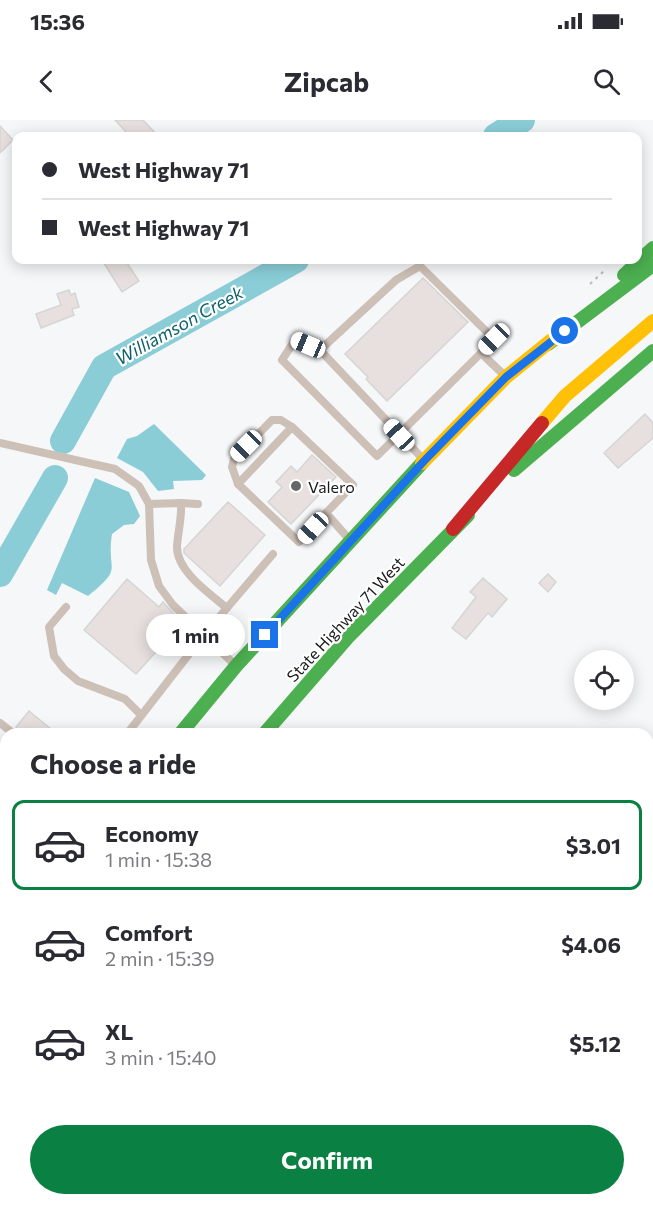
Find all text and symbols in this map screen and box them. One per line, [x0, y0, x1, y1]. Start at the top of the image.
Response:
text: 15:36 [30, 8, 85, 35]
icon: back [30, 65, 63, 98]
text: Zipcab [284, 65, 369, 98]
icon: search [590, 65, 623, 98]
text: West Highway 71 [78, 156, 250, 183]
text: West Highway 71 [78, 214, 250, 241]
water label: Williamson Creek [111, 280, 248, 369]
route start [551, 317, 578, 344]
car [475, 320, 513, 358]
car [288, 330, 328, 360]
car [380, 416, 418, 454]
car [227, 427, 265, 465]
place label: Valero [308, 477, 355, 496]
marker: Valero [289, 479, 303, 493]
car [294, 509, 332, 547]
street label: State Highway 71 West [282, 552, 408, 685]
callout: 1 min [145, 614, 244, 656]
route end [251, 621, 278, 648]
text: 1 min [172, 623, 219, 647]
map controls [574, 650, 634, 710]
button: locate [574, 650, 634, 710]
text: Choose a ride [30, 747, 196, 780]
icon: car [33, 818, 87, 872]
text: Economy [105, 820, 199, 847]
text: $3.01 [566, 832, 621, 859]
text: 1 min · 15:38 [105, 847, 212, 871]
icon: car [33, 917, 87, 971]
text: Comfort [105, 919, 193, 946]
text: $4.06 [561, 931, 621, 958]
text: 2 min · 15:39 [105, 946, 215, 970]
icon: car [33, 1016, 87, 1070]
text: XL [105, 1018, 133, 1045]
text: $5.12 [569, 1030, 621, 1057]
text: 3 min · 15:40 [105, 1045, 216, 1069]
button: Confirm [30, 1125, 624, 1194]

